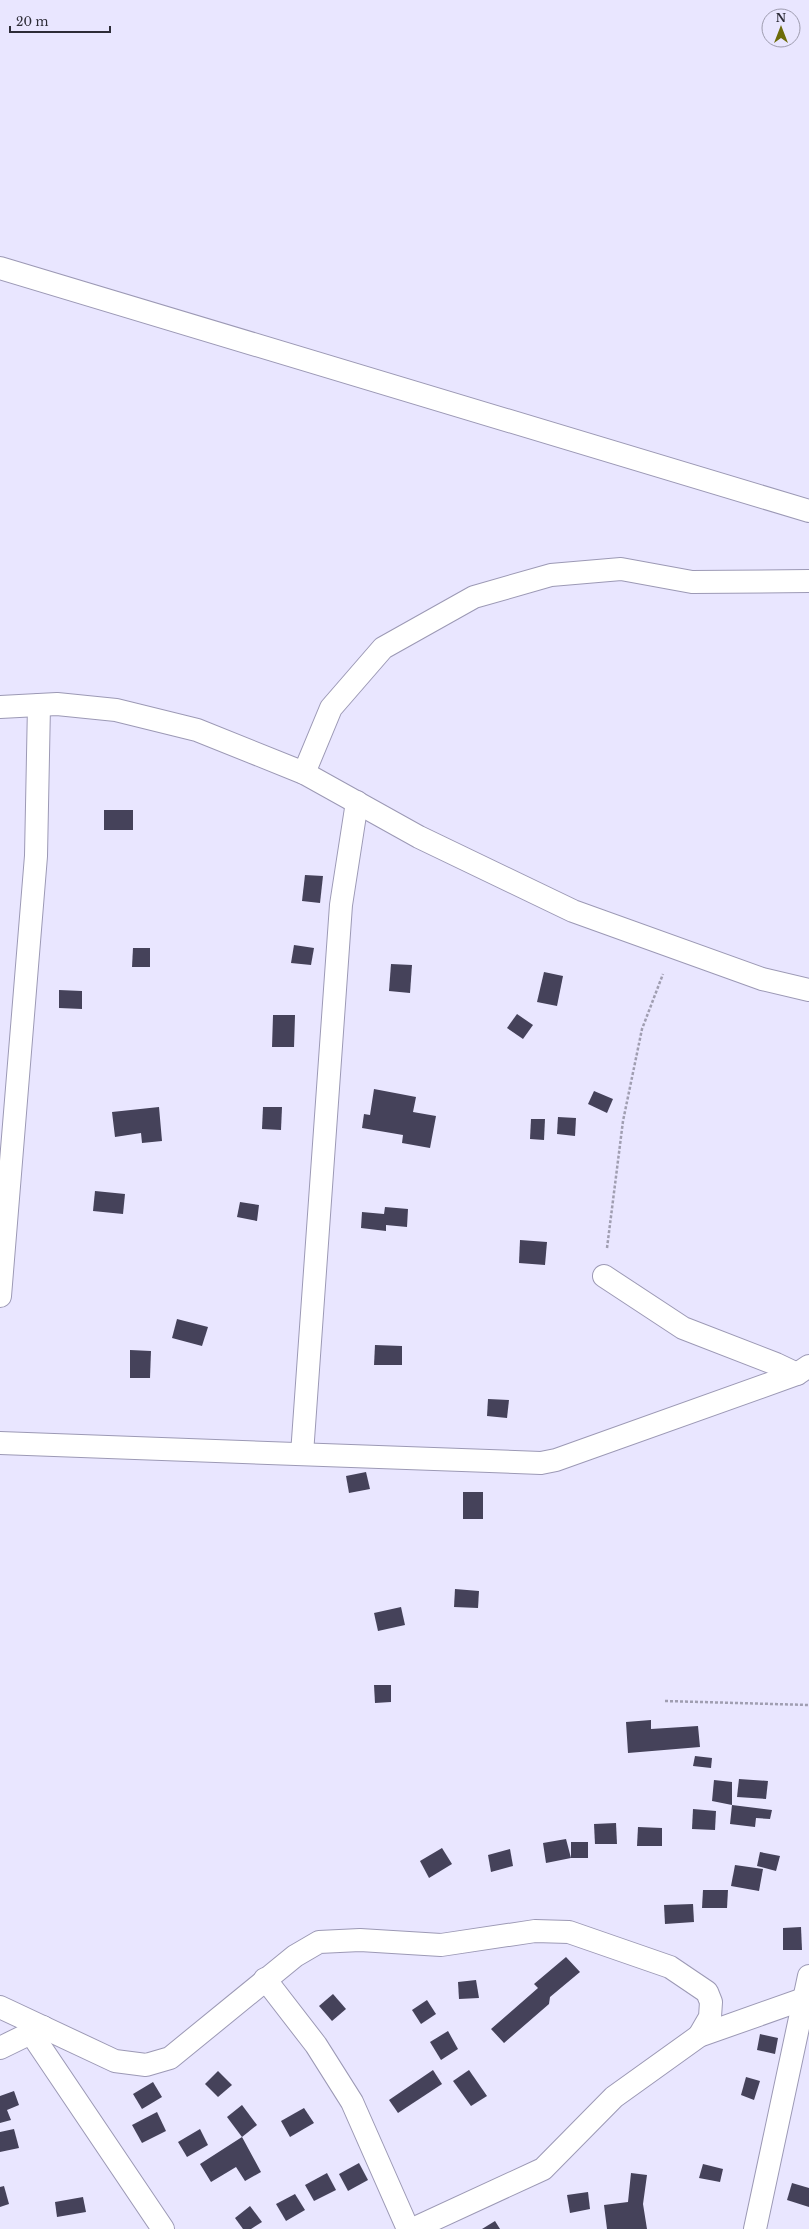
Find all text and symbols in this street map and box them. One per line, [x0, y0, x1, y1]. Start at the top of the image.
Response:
scale bar [10, 8, 110, 34]
north arrow [761, 8, 801, 48]
text: N [776, 11, 787, 25]
text: 20 m [16, 14, 48, 29]

